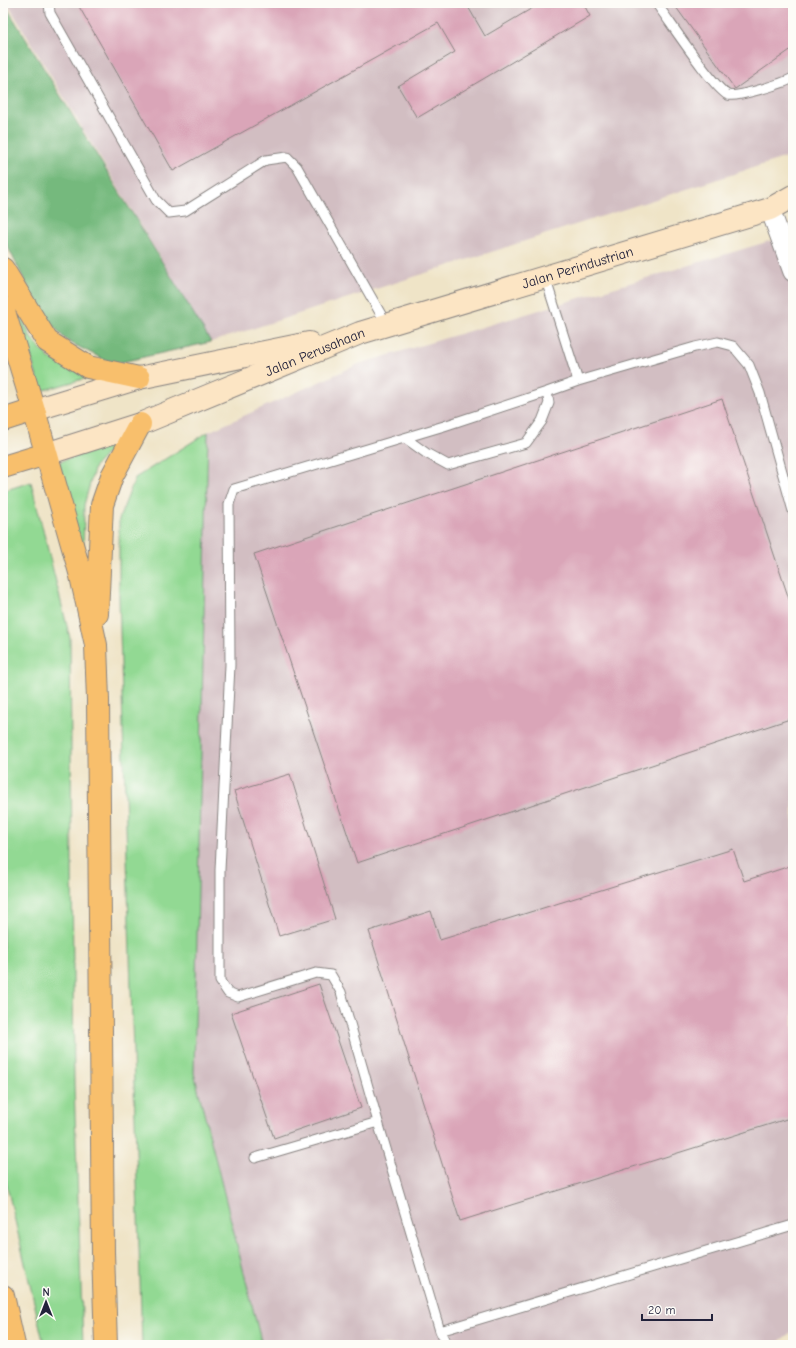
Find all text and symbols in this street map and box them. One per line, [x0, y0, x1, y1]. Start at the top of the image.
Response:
street label: Jalan Perindustrian [520, 242, 635, 292]
street label: Jalan Perusahaan [263, 324, 367, 380]
north arrow [26, 1282, 66, 1322]
text: N [42, 1286, 50, 1299]
scale bar [642, 1296, 712, 1322]
text: 20 m [648, 1303, 676, 1317]

